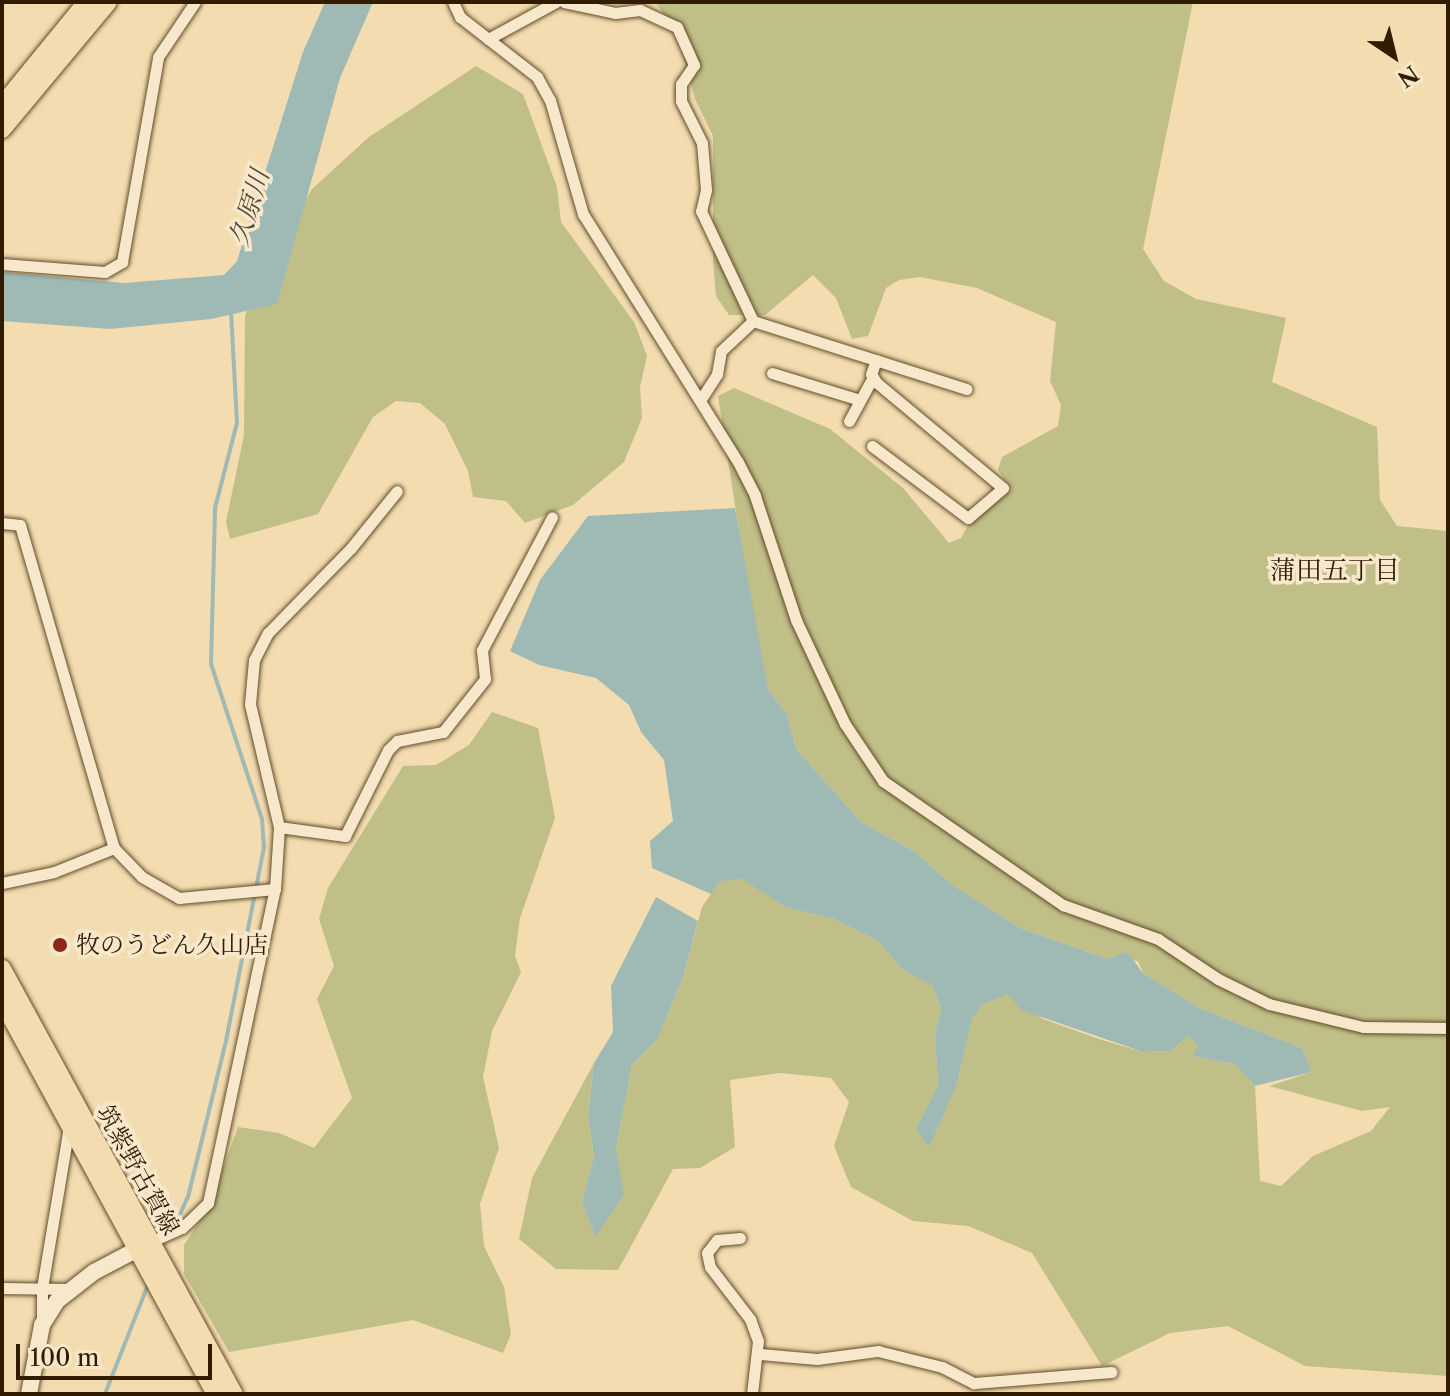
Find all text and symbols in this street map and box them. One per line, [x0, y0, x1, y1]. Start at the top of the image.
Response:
north arrow [1354, 16, 1434, 96]
text: N [1392, 60, 1424, 93]
water label: 久原川 [224, 166, 276, 250]
district label: 蒲田五丁目 [1270, 555, 1400, 587]
place label: 牧のうどん久山店 [76, 931, 268, 959]
marker: 牧のうどん久山店 [51, 936, 69, 954]
street label: 筑紫野古賀線 [90, 1100, 186, 1240]
scale bar [20, 1328, 216, 1378]
text: 100 m [30, 1343, 99, 1372]

